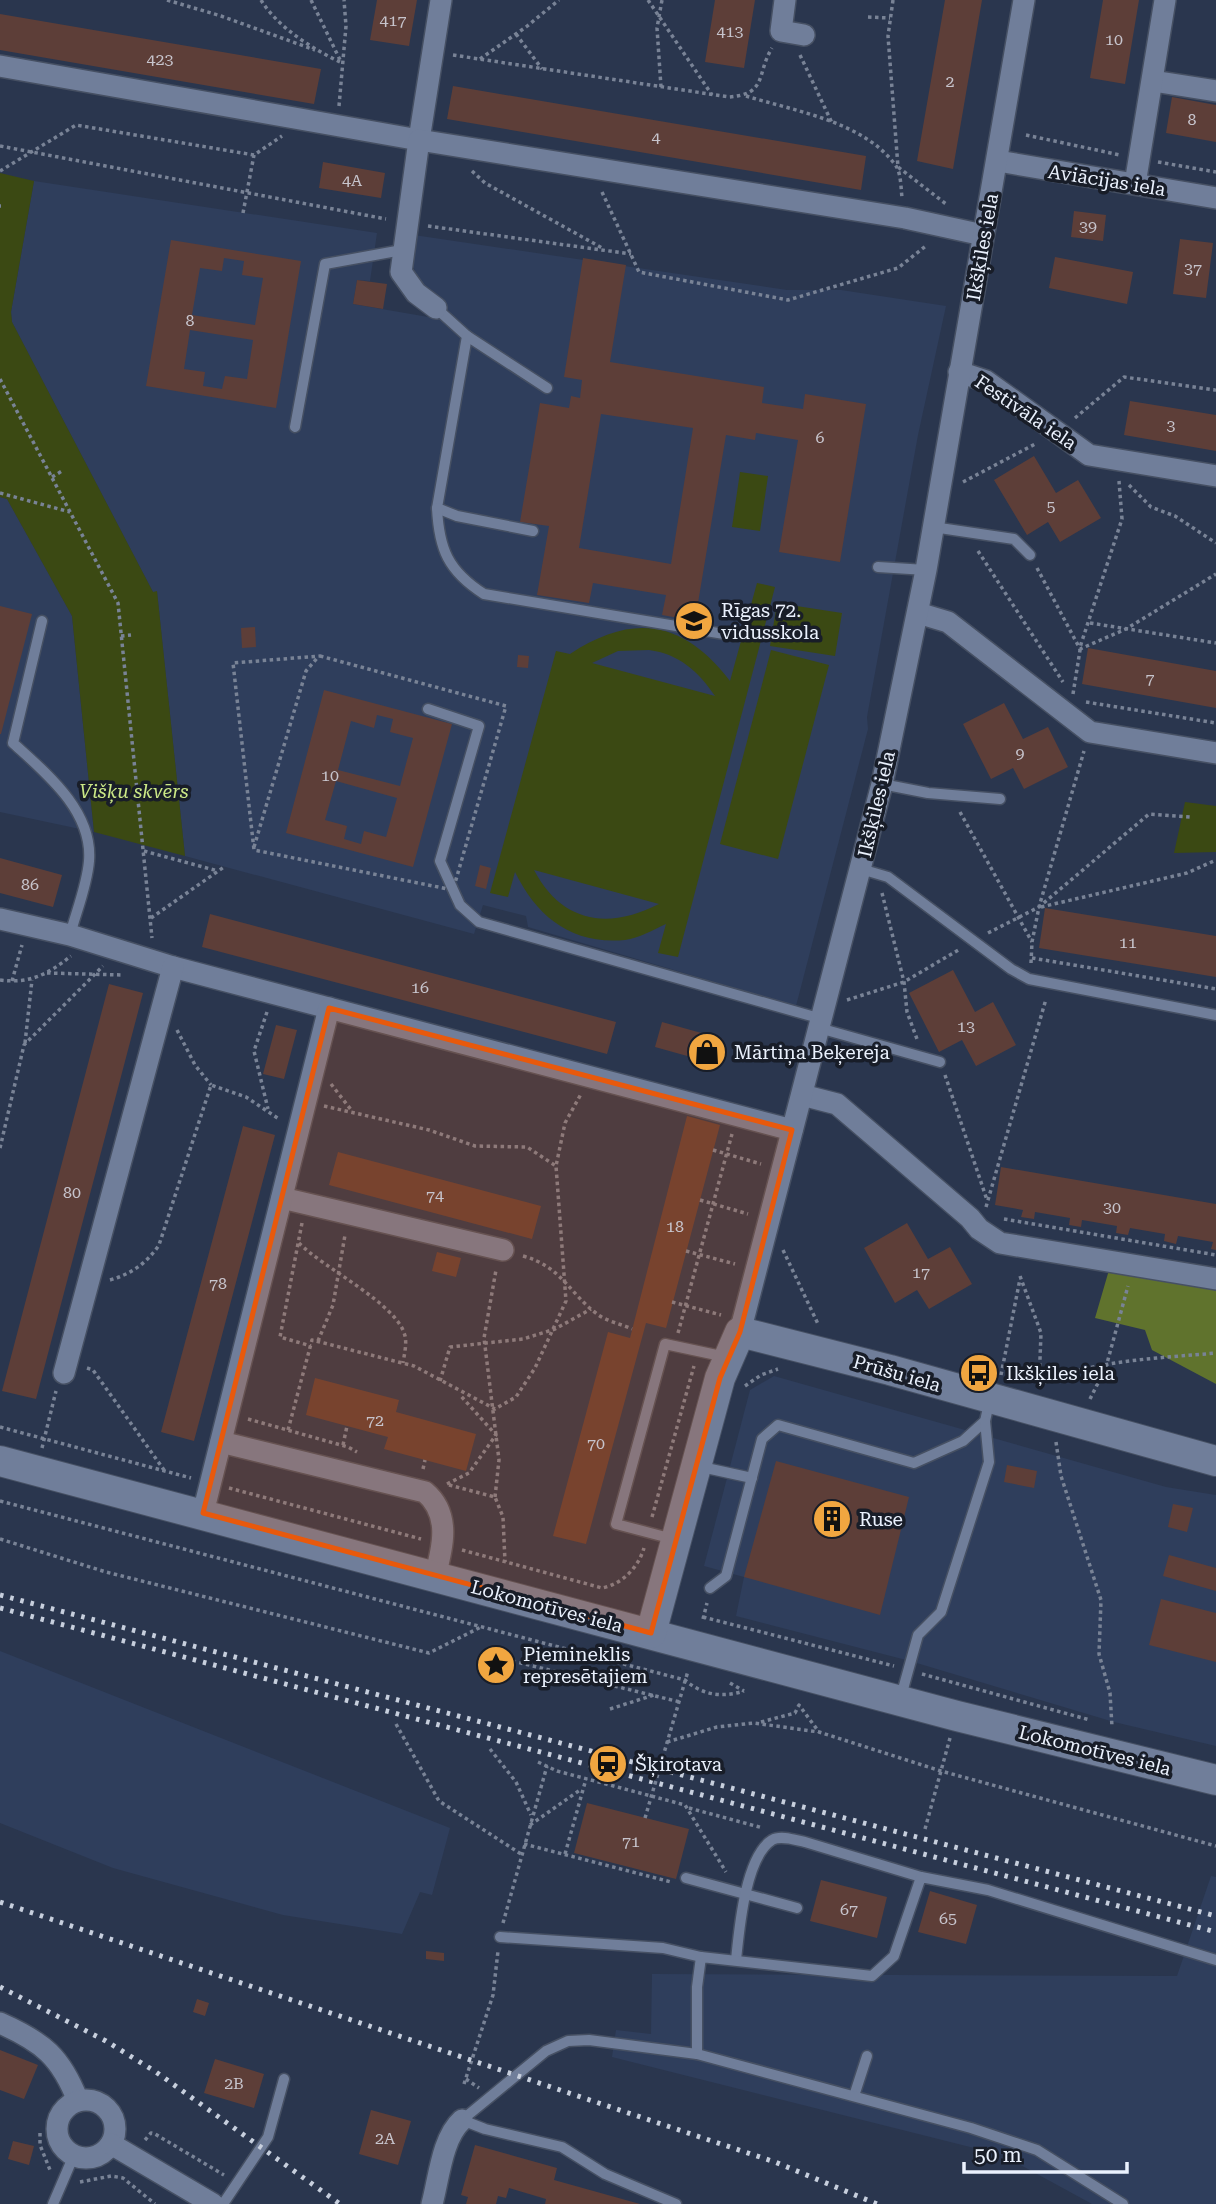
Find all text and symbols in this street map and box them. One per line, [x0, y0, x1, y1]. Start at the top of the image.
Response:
house number: 417 [380, 11, 406, 30]
house number: 413 [717, 22, 743, 41]
house number: 10 [1105, 30, 1123, 49]
house number: 423 [147, 50, 173, 69]
house number: 2 [946, 72, 955, 91]
house number: 8 [1188, 110, 1197, 129]
house number: 4 [652, 128, 661, 147]
street label: Aviācijas iela [1046, 160, 1168, 201]
house number: 4A [342, 171, 363, 190]
street label: Ikšķiles iela [962, 191, 1005, 303]
house number: 39 [1079, 217, 1097, 236]
house number: 37 [1184, 259, 1202, 278]
house number: 8 [186, 311, 195, 330]
street label: Festivāla iela [971, 370, 1081, 455]
house number: 3 [1167, 416, 1176, 435]
house number: 6 [816, 428, 825, 447]
house number: 5 [1047, 497, 1056, 516]
place label: Rīgas 72. vidusskola [721, 599, 820, 644]
school or university icon: Rīgas 72. vidusskola [673, 600, 715, 642]
house number: 7 [1146, 669, 1155, 688]
house number: 9 [1016, 744, 1025, 763]
street label: Ikšķiles iela [853, 748, 902, 860]
house number: 10 [321, 766, 339, 785]
park label: Višķu skvērs [79, 780, 189, 804]
house number: 86 [21, 875, 39, 894]
house number: 11 [1119, 933, 1137, 952]
house number: 16 [411, 978, 429, 997]
house number: 13 [957, 1017, 975, 1036]
shop icon: Mārtiņa Beķereja [686, 1031, 728, 1073]
place label: Mārtiņa Beķereja [734, 1041, 890, 1066]
house number: 80 [63, 1183, 81, 1202]
house number: 74 [426, 1186, 444, 1205]
house number: 30 [1103, 1198, 1121, 1217]
house number: 18 [666, 1217, 684, 1236]
house number: 17 [912, 1263, 930, 1282]
house number: 78 [209, 1274, 227, 1293]
street label: Prūšu iela [850, 1350, 944, 1397]
bus stop icon: Ikšķiles iela [958, 1352, 1000, 1394]
place label: Ikšķiles iela [1006, 1362, 1115, 1387]
house number: 72 [366, 1411, 384, 1430]
house number: 70 [587, 1434, 605, 1453]
building icon: Ruse [811, 1498, 853, 1540]
place label: Ruse [859, 1508, 903, 1531]
street label: Lokomotīves iela [468, 1575, 626, 1638]
place label: Piemineklis represētajiem [523, 1643, 648, 1688]
place icon: Piemineklis represētajiem [475, 1644, 517, 1686]
street label: Lokomotīves iela [1016, 1720, 1174, 1781]
station icon: Šķirotava [587, 1743, 629, 1785]
place label: Šķirotava [635, 1753, 723, 1778]
house number: 71 [622, 1832, 640, 1851]
house number: 67 [840, 1900, 858, 1919]
house number: 65 [939, 1909, 957, 1928]
house number: 2B [224, 2074, 244, 2093]
house number: 2A [375, 2129, 396, 2148]
scale bar [964, 2130, 1127, 2174]
text: 50 m [974, 2143, 1022, 2167]

